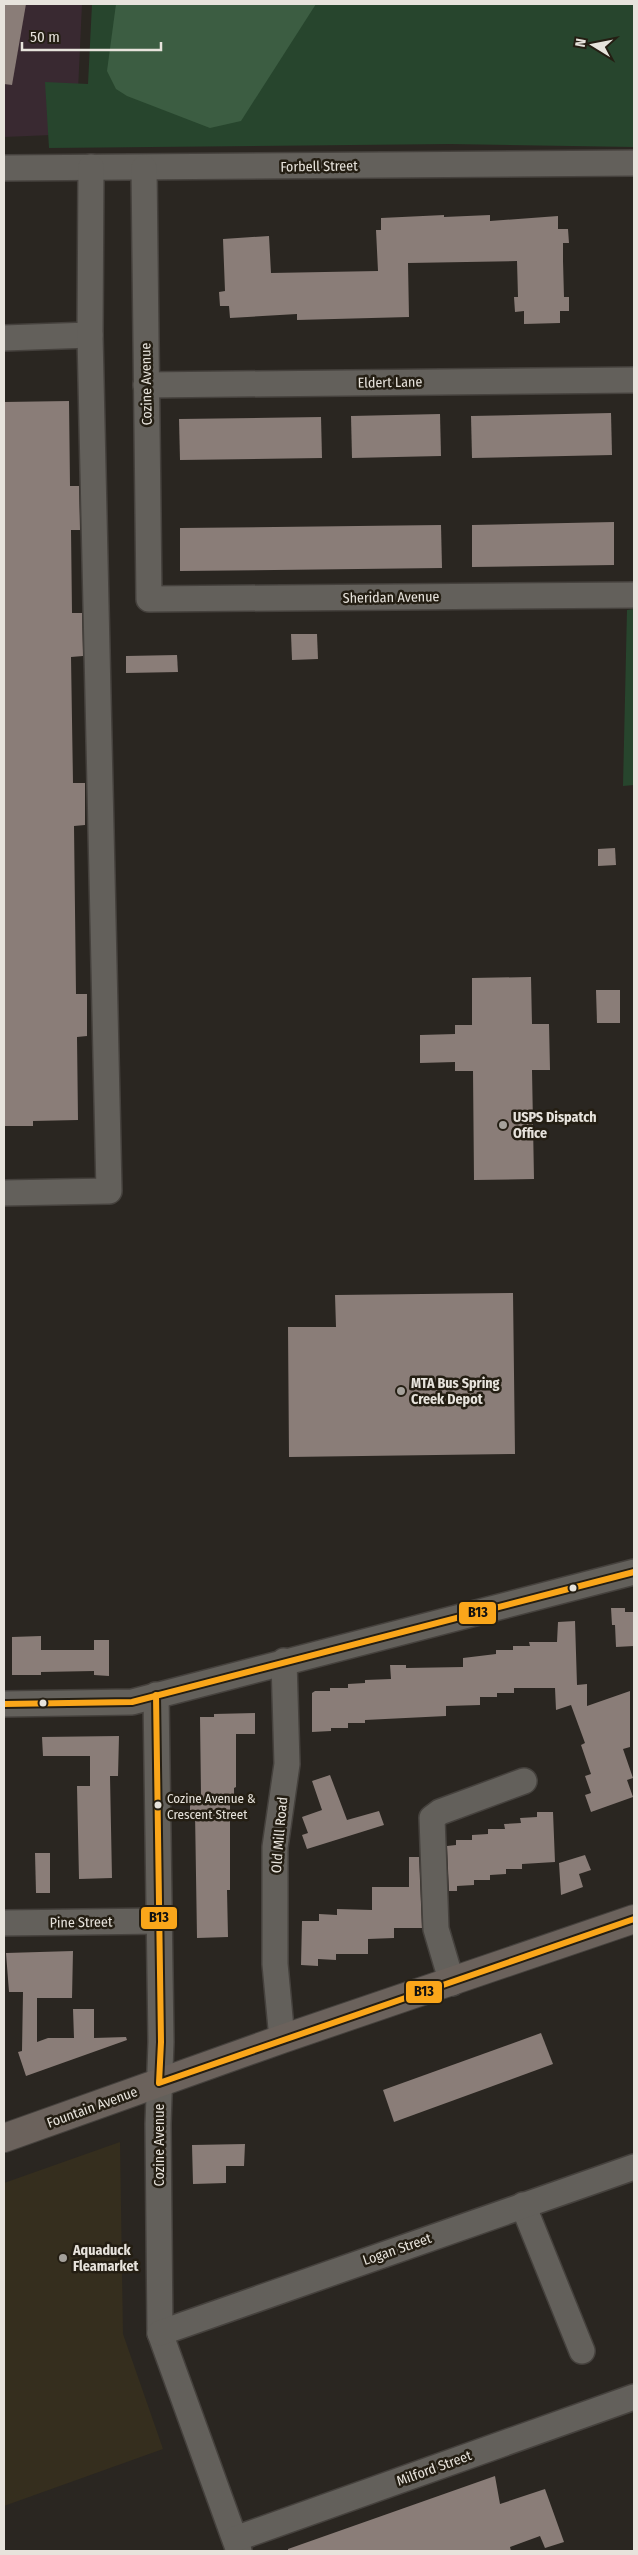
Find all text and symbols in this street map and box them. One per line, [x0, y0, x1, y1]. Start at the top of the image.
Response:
scale bar [22, 20, 161, 52]
north arrow [568, 20, 618, 70]
text: 50 m [30, 28, 60, 46]
text: N [572, 37, 590, 48]
street label: Forbell Street [280, 157, 358, 176]
street label: Cozine Avenue [137, 342, 156, 426]
street label: Eldert Lane [358, 373, 422, 392]
street label: Sheridan Avenue [342, 588, 440, 607]
place label: USPS Dispatch Office [513, 1109, 597, 1142]
marker: USPS Dispatch Office [497, 1119, 509, 1131]
place label: MTA Bus Spring Creek Depot [411, 1375, 500, 1408]
marker: MTA Bus Spring Creek Depot [395, 1385, 407, 1397]
unlabelled marker [568, 1583, 578, 1593]
line badge: B13 [458, 1601, 497, 1625]
text: B13 [468, 1604, 488, 1621]
unlabelled marker [38, 1698, 48, 1708]
place label: Cozine Avenue & Crescent Street [167, 1791, 256, 1822]
street label: Old Mill Road [268, 1796, 291, 1874]
marker: Cozine Avenue & Crescent Street [153, 1800, 163, 1810]
line badge: B13 [140, 1906, 178, 1930]
text: B13 [149, 1909, 169, 1926]
street label: Pine Street [49, 1913, 113, 1932]
line badge: B13 [405, 1980, 443, 2004]
text: B13 [414, 1983, 434, 2000]
street label: Fountain Avenue [44, 2083, 140, 2132]
street label: Cozine Avenue [151, 2104, 168, 2186]
street label: Logan Street [361, 2230, 434, 2269]
place label: Aquaduck Fleamarket [72, 2242, 140, 2275]
marker: Aquaduck Fleamarket [57, 2252, 69, 2264]
street label: Milford Street [394, 2447, 474, 2490]

